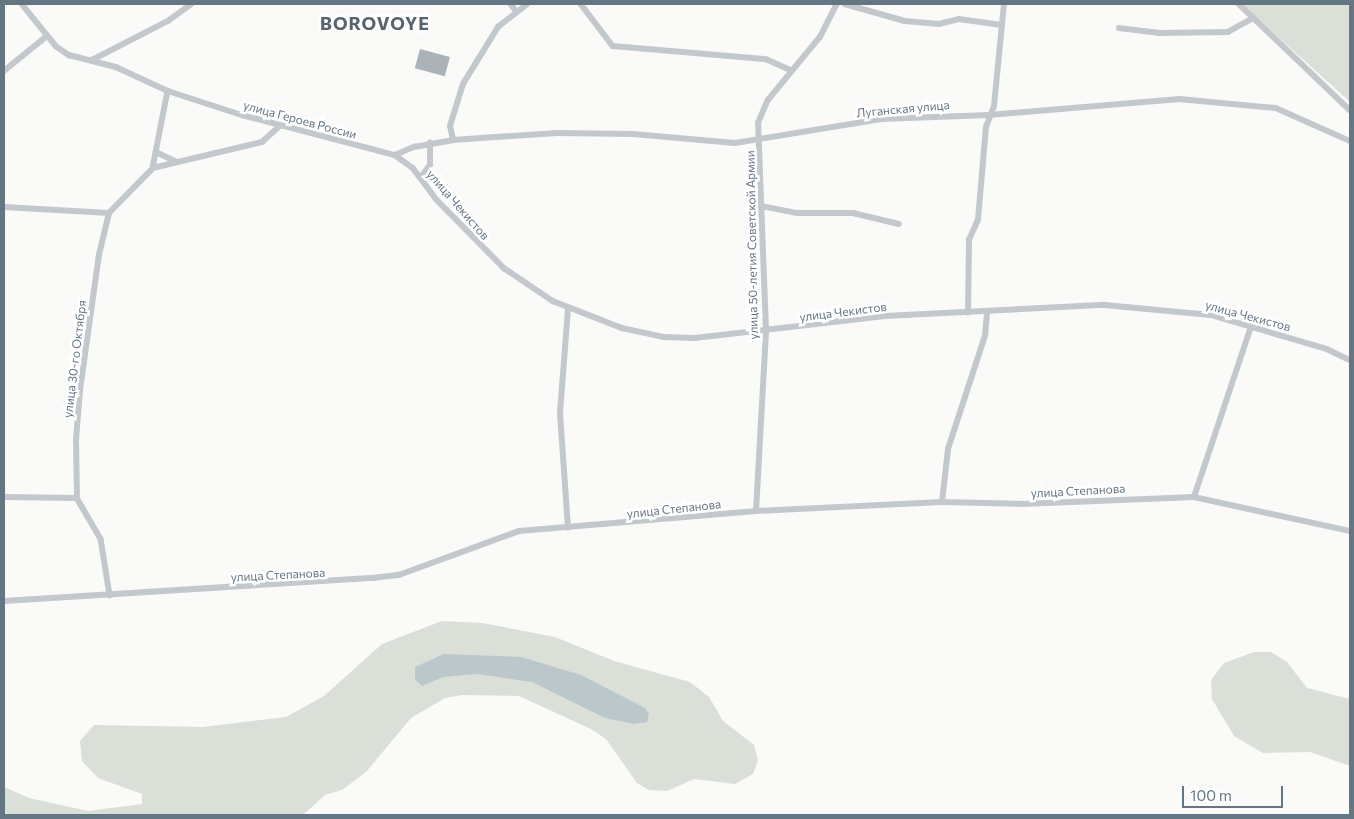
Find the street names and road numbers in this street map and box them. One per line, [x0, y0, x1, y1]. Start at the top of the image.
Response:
street label: улица Героев России [242, 98, 358, 142]
street label: Луганская улица [856, 98, 950, 120]
street label: улица 50-летия Советской Армии [743, 150, 761, 340]
street label: улица Чекистов [424, 167, 492, 243]
street label: улица Чекистов [1204, 298, 1292, 334]
street label: улица 30-го Октября [61, 299, 89, 419]
street label: улица Чекистов [799, 299, 887, 325]
street label: улица Степанова [1030, 481, 1126, 501]
street label: улица Степанова [626, 497, 722, 521]
street label: улица Степанова [230, 565, 326, 585]

